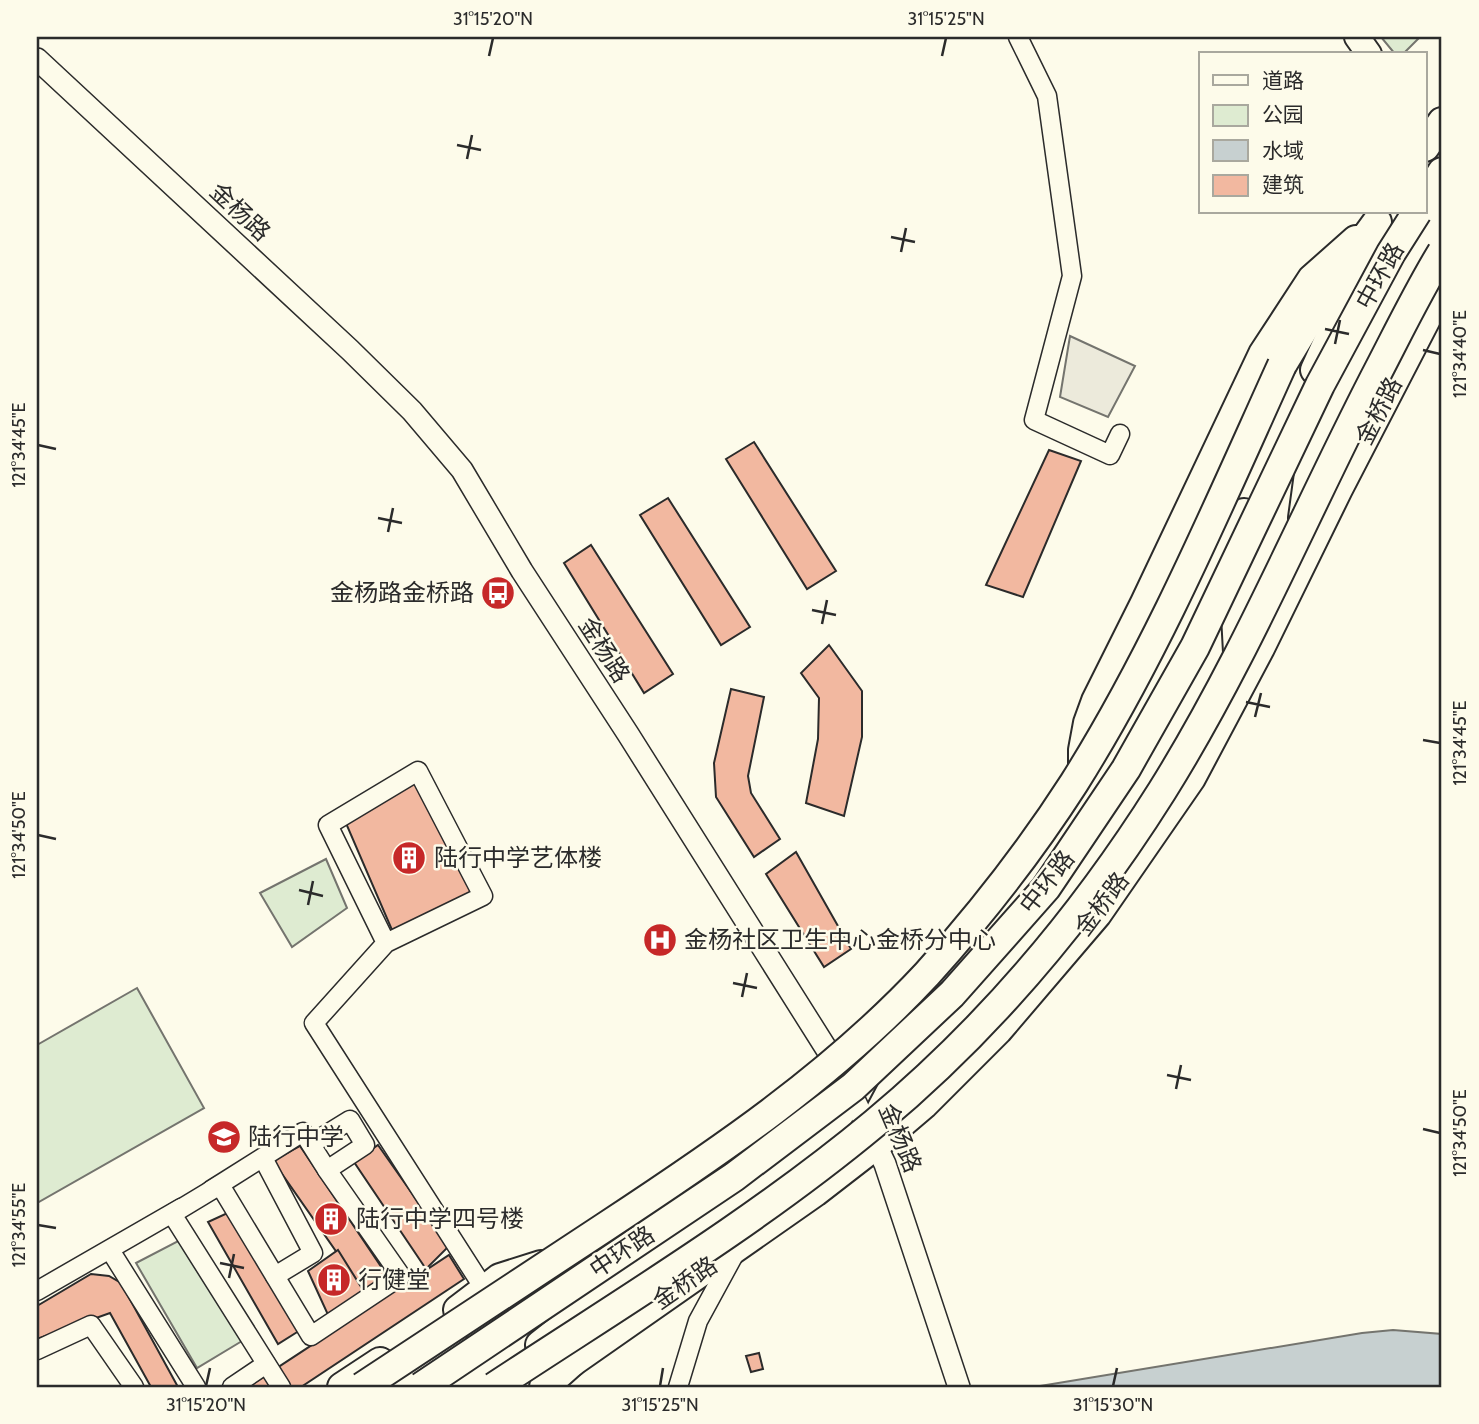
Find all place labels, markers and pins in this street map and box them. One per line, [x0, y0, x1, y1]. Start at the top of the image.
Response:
bus stop icon: 金杨路金桥路 [479, 574, 517, 612]
place label: 金杨路金桥路 [330, 578, 474, 607]
building icon: 陆行中学艺体楼 [390, 839, 428, 877]
place label: 陆行中学艺体楼 [434, 843, 602, 872]
hospital icon: 金杨社区卫生中心金桥分中心 [641, 921, 679, 959]
place label: 金杨社区卫生中心金桥分中心 [684, 925, 996, 954]
school or university icon: 陆行中学 [205, 1118, 243, 1156]
place label: 陆行中学 [248, 1122, 344, 1151]
building icon: 陆行中学四号楼 [312, 1200, 350, 1238]
place label: 陆行中学四号楼 [356, 1204, 524, 1233]
building icon: 行健堂 [315, 1261, 353, 1299]
place label: 行健堂 [358, 1265, 430, 1294]

